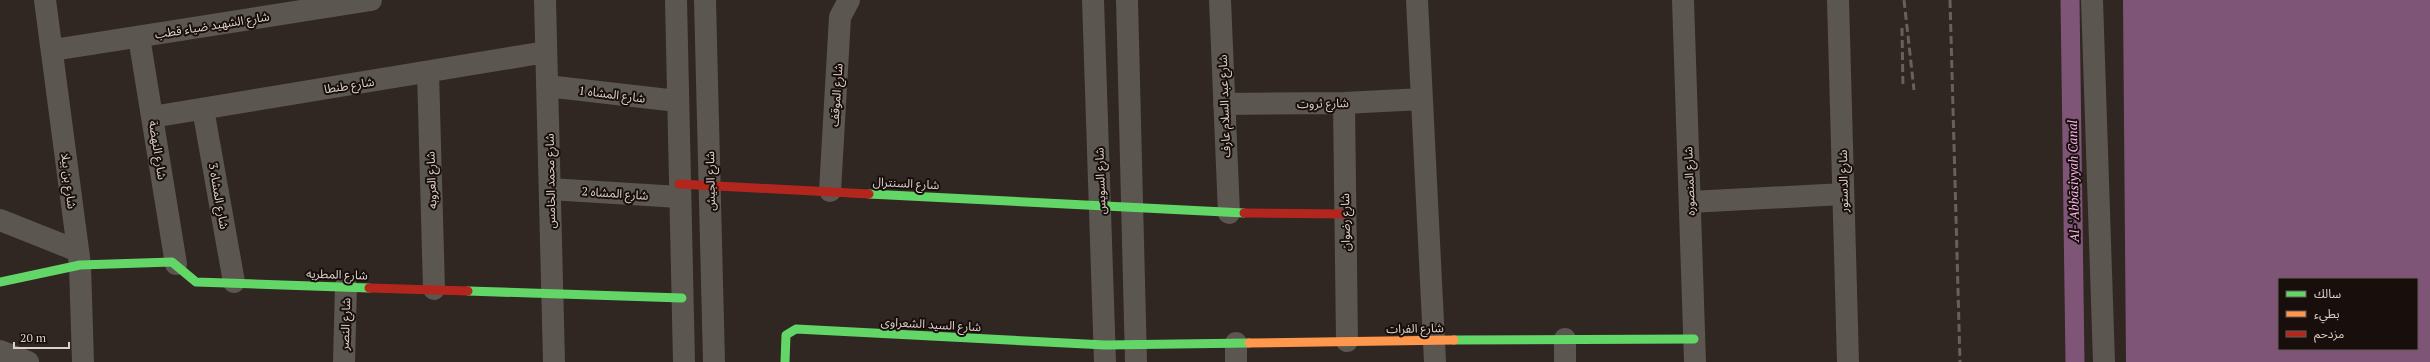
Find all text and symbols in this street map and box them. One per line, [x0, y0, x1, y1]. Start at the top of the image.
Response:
street label: شارع الشهيد ضياء قطب [154, 9, 271, 43]
street label: شارع عبد السلام عارف [1215, 54, 1235, 158]
street label: شارع الموقف [826, 63, 848, 127]
street label: شارع طنطا [323, 74, 375, 98]
street label: شارع المشاه 1 [578, 82, 646, 108]
street label: شارع ثروت [1297, 95, 1349, 113]
street label: شارع النهضة [144, 119, 170, 181]
water label: Al-ʿAbbāsiyyah Canal [2063, 119, 2083, 243]
street label: شارع محمد الخامس [542, 133, 560, 229]
street label: شارع المنصوره [1680, 146, 1700, 216]
street label: شارع السويس [1091, 147, 1111, 215]
street label: شارع الدستور [1835, 150, 1853, 213]
street label: شارع العروبه [422, 151, 442, 209]
street label: شارع الجيش [702, 151, 720, 211]
street label: شارع بن بيلا [56, 152, 80, 210]
street label: شارع المشاه 3 [204, 162, 232, 231]
street label: شارع السنترال [872, 174, 940, 194]
street label: شارع المشاه 2 [581, 183, 649, 205]
street label: شارع رضوان [1337, 193, 1355, 251]
street label: شارع المطريه [306, 265, 368, 285]
legend [2278, 278, 2418, 350]
text: سالك [2314, 286, 2341, 301]
street label: شارع النصر [337, 297, 355, 352]
text: بطيء [2314, 306, 2340, 324]
street label: شارع السيد الشعراوى [880, 314, 982, 336]
street label: شارع الفرات [1386, 320, 1444, 338]
scale bar [14, 324, 69, 350]
text: مزدحم [2314, 326, 2344, 343]
text: 20 m [20, 330, 47, 345]

